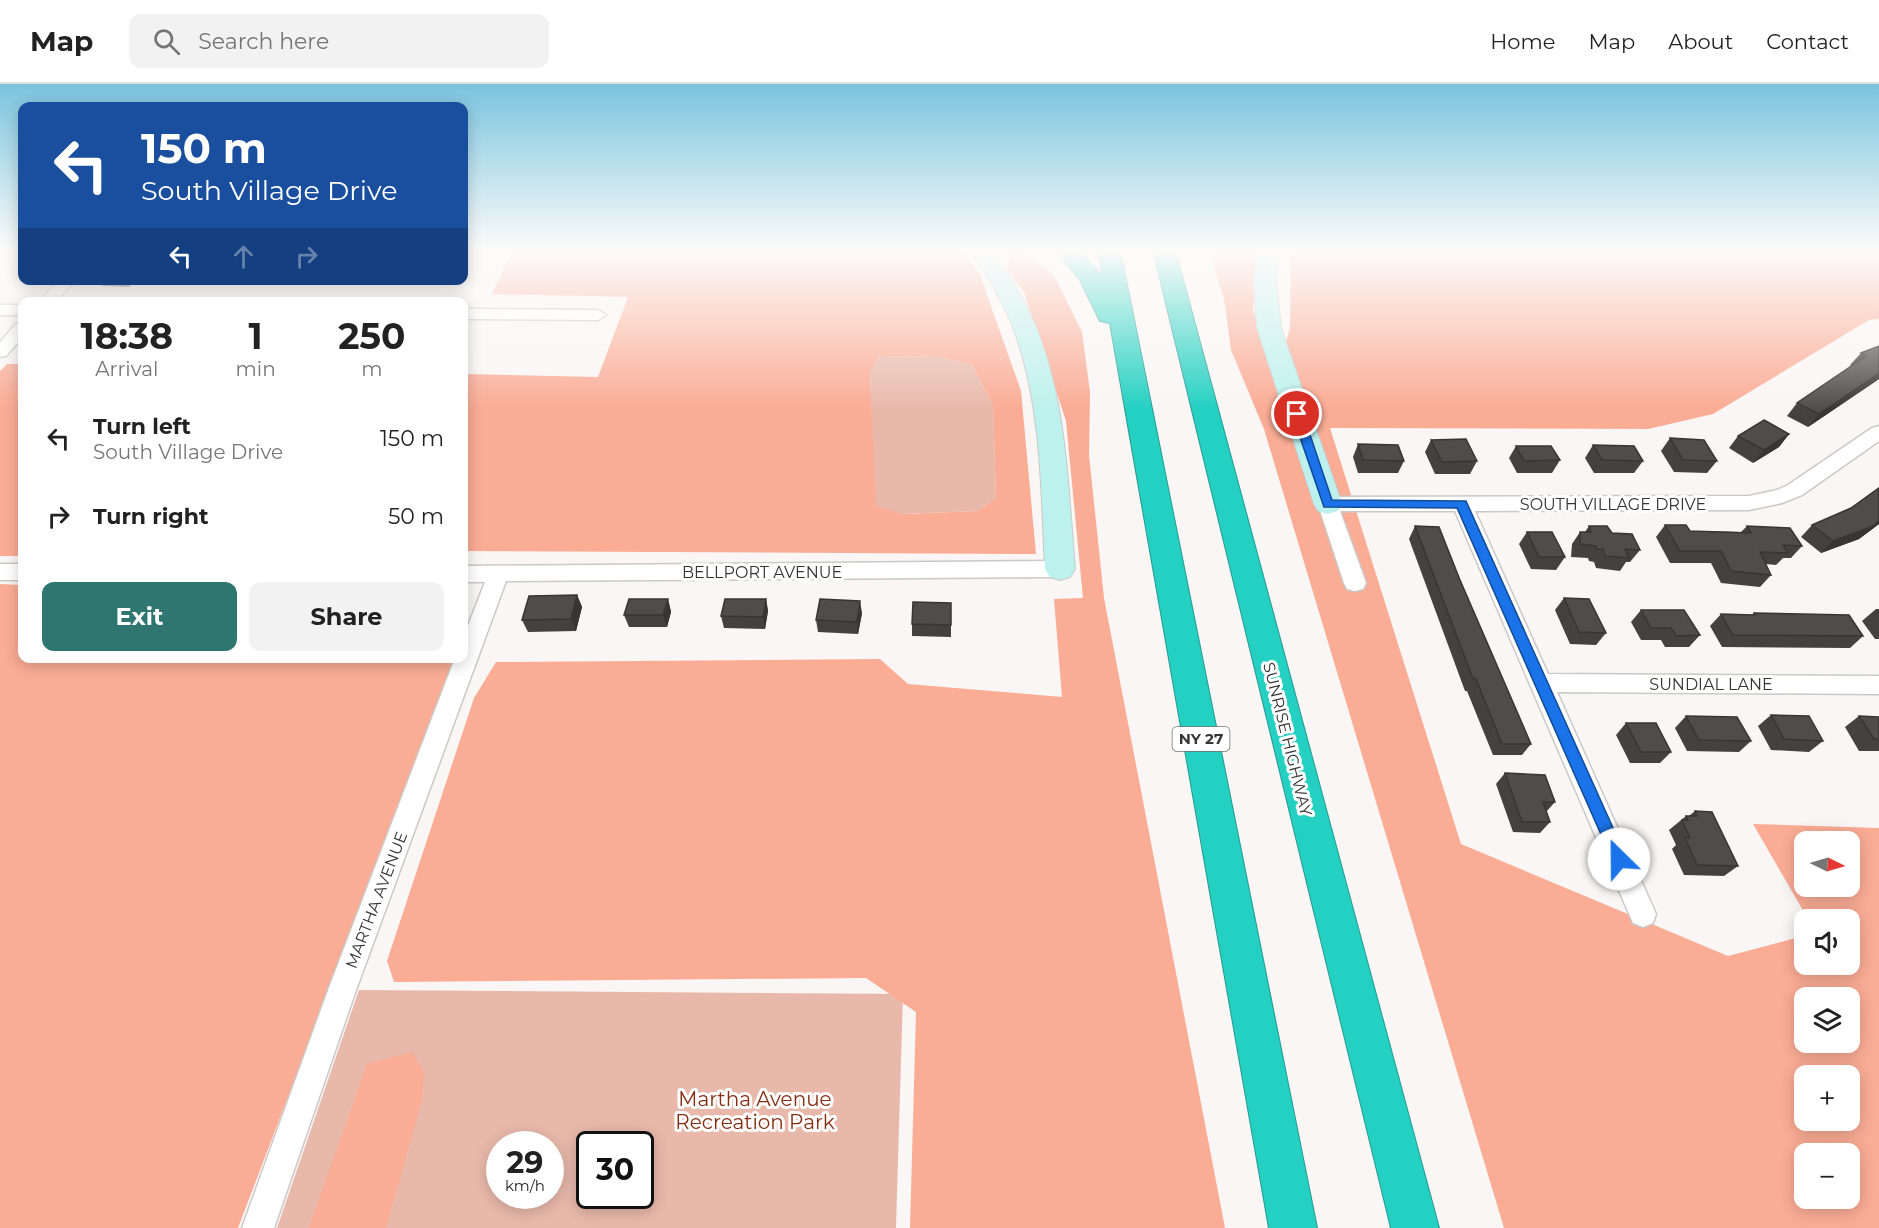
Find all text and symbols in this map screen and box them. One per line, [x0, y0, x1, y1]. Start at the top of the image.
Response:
search box [129, 14, 549, 68]
text: Map [30, 24, 93, 58]
icon: search [150, 25, 183, 58]
text: Search here [198, 28, 329, 55]
text: Home [1490, 29, 1555, 54]
text: Map [1588, 29, 1635, 54]
text: About [1668, 29, 1733, 54]
text: Contact [1766, 29, 1849, 54]
text: 150 m [141, 122, 267, 174]
icon: left [42, 126, 120, 204]
text: South Village Drive [141, 174, 398, 207]
icon: left [164, 240, 197, 273]
icon: ahead [227, 240, 260, 273]
icon: right [290, 240, 323, 273]
text: 18:38 [81, 314, 173, 358]
text: 1 [249, 314, 263, 358]
text: 250 [338, 314, 405, 358]
text: Arrival [95, 357, 158, 381]
text: min [236, 357, 276, 381]
text: m [361, 357, 382, 381]
pin [1271, 388, 1322, 439]
icon: arrive [1280, 397, 1313, 430]
text: Turn left [93, 413, 191, 440]
icon: left [42, 422, 75, 455]
text: 150 m [380, 425, 444, 452]
text: South Village Drive [93, 440, 283, 464]
street label: SOUTH VILLAGE DRIVE [1520, 495, 1706, 514]
icon: right [42, 500, 75, 533]
text: Turn right [93, 503, 208, 530]
text: 50 m [388, 503, 444, 530]
street label: BELLPORT AVENUE [682, 563, 842, 582]
button: Exit [42, 582, 237, 651]
button: Share [249, 582, 444, 651]
street label: SUNRISE HIGHWAY [1259, 660, 1316, 819]
street label: SUNDIAL LANE [1649, 675, 1773, 694]
road number: NY 27 [1172, 727, 1230, 751]
position arrow [1587, 827, 1651, 891]
street label: MARTHA AVENUE [342, 829, 411, 971]
north arrow [1794, 831, 1860, 897]
map controls [1794, 831, 1860, 1209]
button: sound [1794, 909, 1860, 975]
button: layers [1794, 987, 1860, 1053]
button: + [1794, 1065, 1860, 1131]
park label: Martha Avenue Recreation Park [675, 1087, 835, 1134]
speed limit sign: 30 [576, 1131, 654, 1209]
button: − [1794, 1143, 1860, 1209]
text: 29 [507, 1144, 543, 1181]
text: km/h [505, 1176, 545, 1195]

